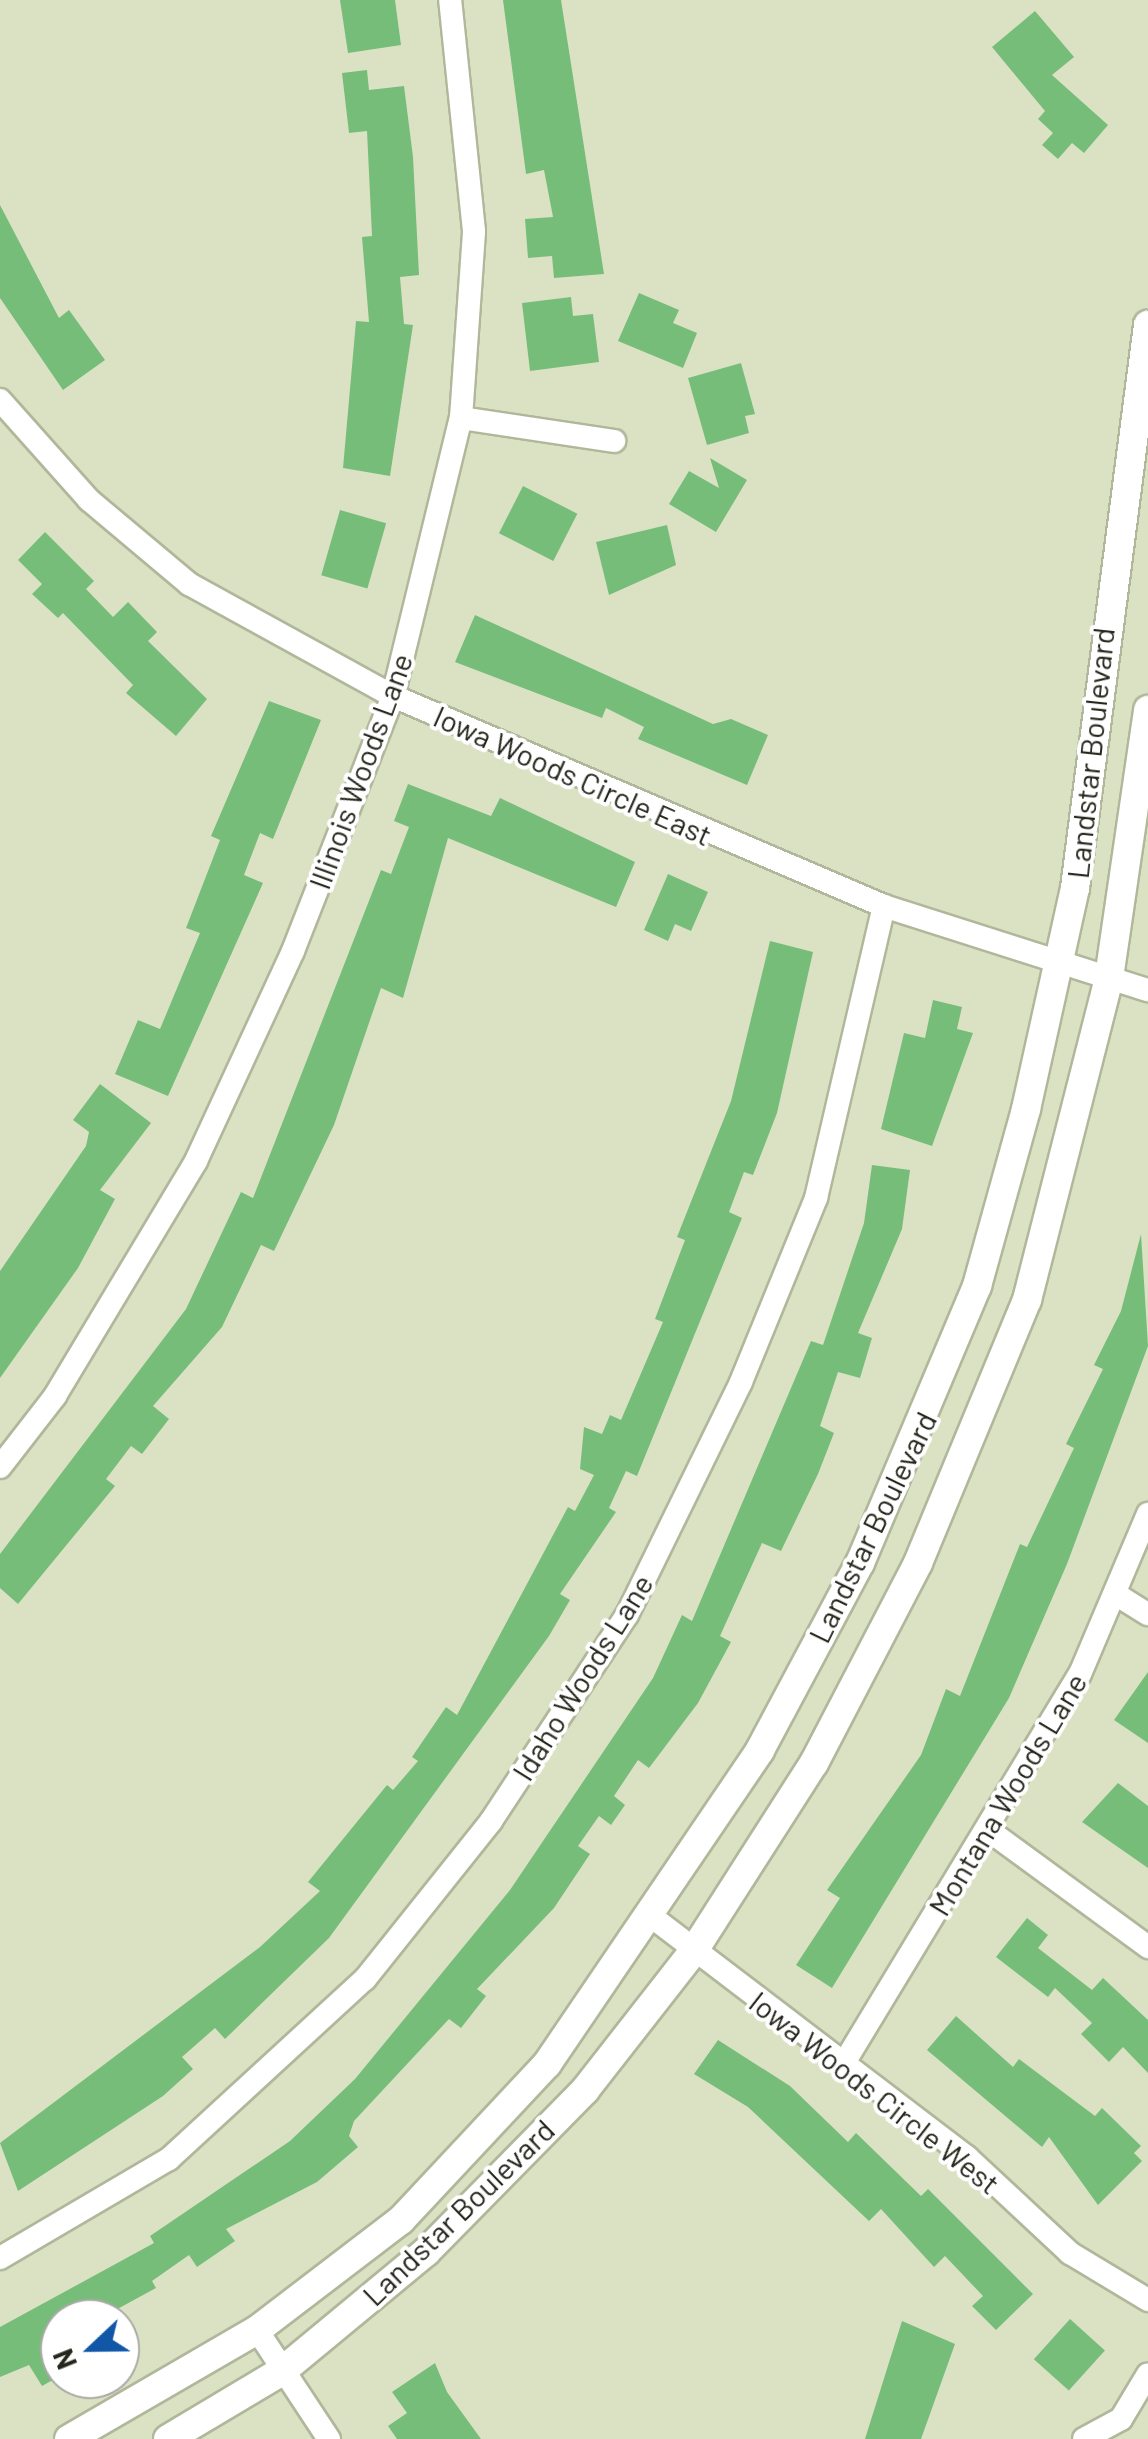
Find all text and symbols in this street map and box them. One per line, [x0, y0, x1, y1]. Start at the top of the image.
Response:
street label: Landstar Boulevard [1059, 626, 1121, 880]
street label: Illinois Woods Lane [301, 648, 419, 894]
street label: Iowa Woods Circle East [428, 697, 718, 853]
street label: Landstar Boulevard [800, 1406, 944, 1648]
street label: Idaho Woods Lane [504, 1567, 660, 1787]
street label: Montana Woods Lane [920, 1666, 1094, 1922]
street label: Iowa Woods Circle West [743, 1983, 1007, 2201]
street label: Landstar Boulevard [355, 2111, 561, 2313]
north arrow [40, 2299, 140, 2399]
text: N [45, 2344, 83, 2374]

